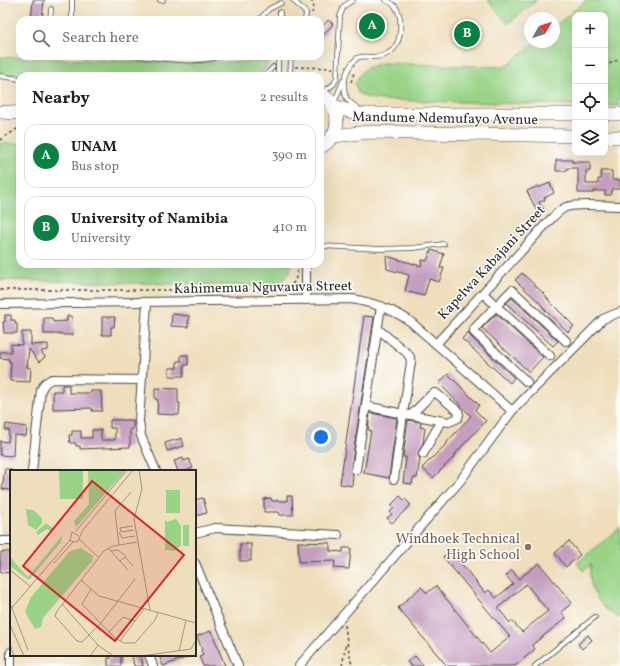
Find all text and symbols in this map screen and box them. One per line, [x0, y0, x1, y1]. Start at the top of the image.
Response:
pin: A [359, 11, 385, 41]
north arrow [524, 12, 560, 48]
map controls [572, 12, 608, 156]
button: + [572, 12, 608, 48]
search box [16, 16, 324, 60]
pin: B [454, 19, 480, 49]
icon: search [30, 27, 52, 49]
text: Search here [62, 28, 139, 49]
button: − [572, 48, 608, 84]
button: locate [572, 84, 608, 120]
text: Nearby [32, 87, 90, 110]
text: 2 results [260, 89, 308, 107]
street label: Mandume Ndemufayo Avenue [352, 108, 539, 130]
button: layers [572, 120, 608, 156]
text: UNAM [71, 137, 117, 158]
text: A [41, 147, 51, 165]
text: 390 m [272, 147, 307, 165]
text: Bus stop [71, 158, 119, 176]
street label: Kapelwa Kabajani Street [434, 202, 550, 324]
text: University of Namibia [71, 209, 228, 230]
text: B [42, 219, 50, 237]
text: 410 m [272, 219, 307, 237]
text: University [71, 230, 131, 248]
street label: Kahimemua Nguvauva Street [173, 277, 353, 299]
your location [311, 427, 331, 447]
inset map [10, 470, 196, 656]
place label: Windhoek Technical High School [395, 530, 520, 565]
marker: Windhoek Technical High School [523, 542, 533, 552]

